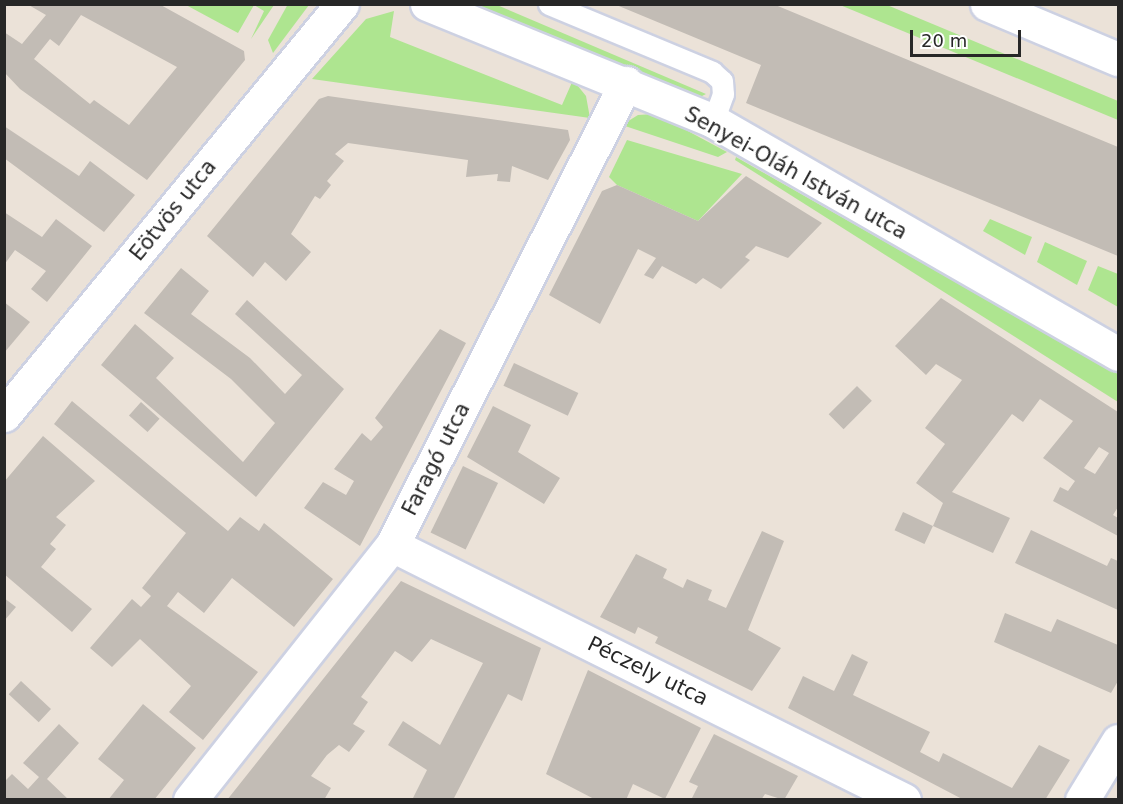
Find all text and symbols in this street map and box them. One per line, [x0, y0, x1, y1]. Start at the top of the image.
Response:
scale bar [913, 18, 1024, 56]
text: 20 m [921, 30, 967, 51]
street label: Senyei-Oláh István utca [680, 101, 912, 245]
street label: Eötvös utca [124, 154, 222, 266]
street label: Faragó utca [397, 398, 475, 520]
street label: Péczely utca [584, 631, 712, 711]

